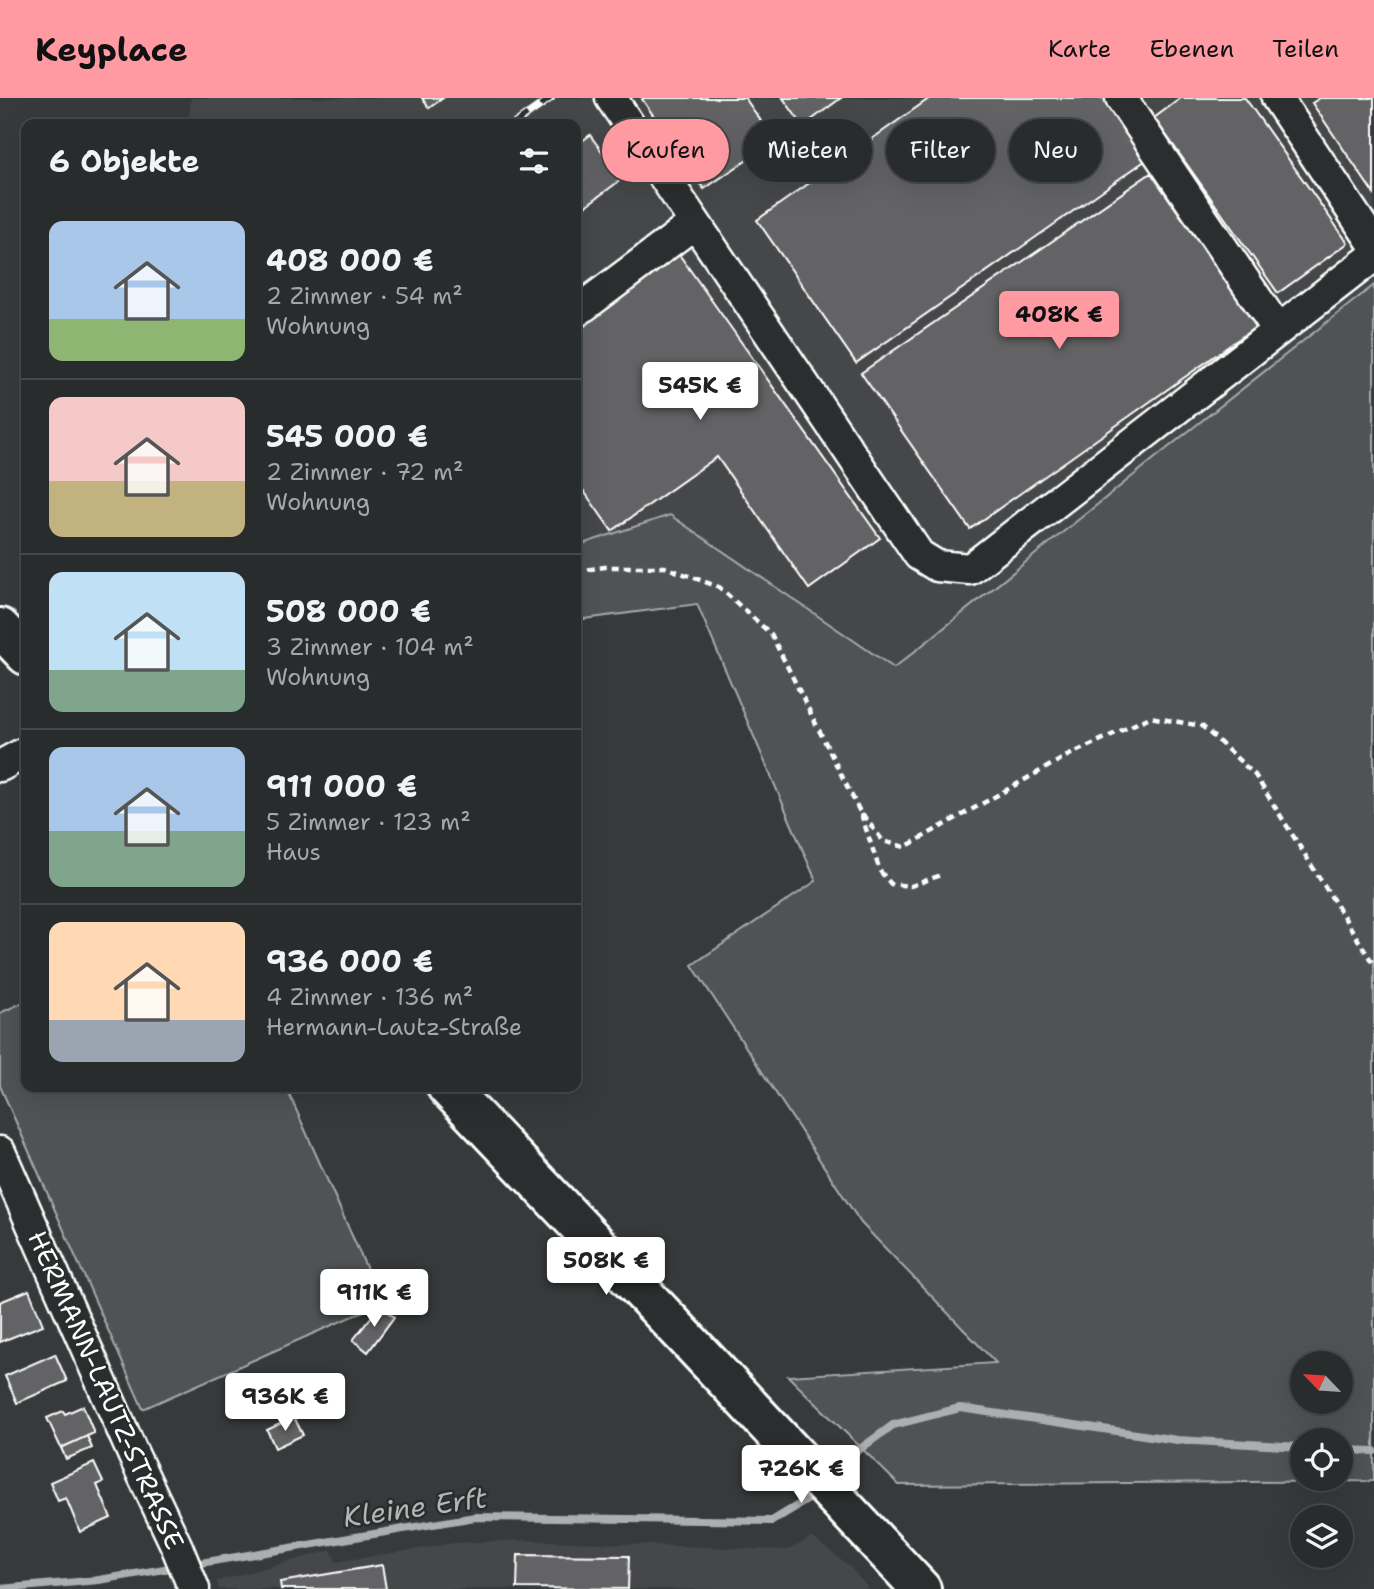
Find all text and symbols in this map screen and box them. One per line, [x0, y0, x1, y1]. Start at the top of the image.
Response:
text: Keyplace [35, 27, 188, 72]
text: Karte [1048, 33, 1111, 65]
text: Ebenen [1149, 33, 1234, 65]
text: Teilen [1272, 33, 1339, 65]
chip: Kaufen [602, 119, 729, 182]
chip: Mieten [743, 119, 872, 182]
chip: Filter [886, 119, 995, 182]
chip: Neu [1009, 119, 1102, 182]
text: 6 Objekte [49, 141, 199, 182]
icon: filters [515, 142, 553, 180]
text: 408 000 € [266, 240, 433, 281]
icon: home [105, 249, 189, 333]
text: 2 Zimmer · 54 m² [266, 281, 463, 311]
pin: 408K € [1002, 292, 1116, 351]
text: 408K € [1015, 299, 1103, 329]
text: Wohnung [266, 311, 370, 341]
pin: 545K € [643, 362, 757, 422]
text: 545K € [658, 370, 742, 400]
text: 545 000 € [266, 416, 428, 457]
icon: home [105, 425, 189, 509]
text: 2 Zimmer · 72 m² [266, 457, 464, 487]
text: Wohnung [266, 487, 370, 517]
text: 508 000 € [266, 591, 431, 632]
icon: home [105, 600, 189, 684]
text: 3 Zimmer · 104 m² [266, 632, 474, 662]
text: Wohnung [266, 662, 370, 692]
text: 911 000 € [266, 766, 417, 807]
icon: home [105, 775, 189, 859]
text: 5 Zimmer · 123 m² [266, 807, 471, 837]
text: Haus [266, 837, 321, 867]
text: 936 000 € [266, 941, 433, 982]
icon: home [105, 950, 189, 1034]
text: 4 Zimmer · 136 m² [266, 982, 473, 1012]
text: Hermann-Lautz-Straße [266, 1012, 522, 1042]
street label: HERMANN-LAUTZ-STRASSE [20, 1225, 193, 1555]
pin: 508K € [549, 1238, 663, 1297]
text: 508K € [563, 1245, 649, 1275]
pin: 911K € [317, 1270, 431, 1329]
text: 911K € [336, 1277, 412, 1307]
north arrow [1290, 1351, 1353, 1414]
map controls [1290, 1351, 1353, 1568]
pin: 936K € [228, 1374, 342, 1433]
text: 936K € [241, 1381, 329, 1411]
button: locate [1290, 1428, 1353, 1491]
pin: 726K € [744, 1446, 858, 1505]
text: 726K € [758, 1453, 844, 1483]
water label: Kleine Erft [340, 1478, 490, 1536]
button: layers [1290, 1505, 1353, 1568]

